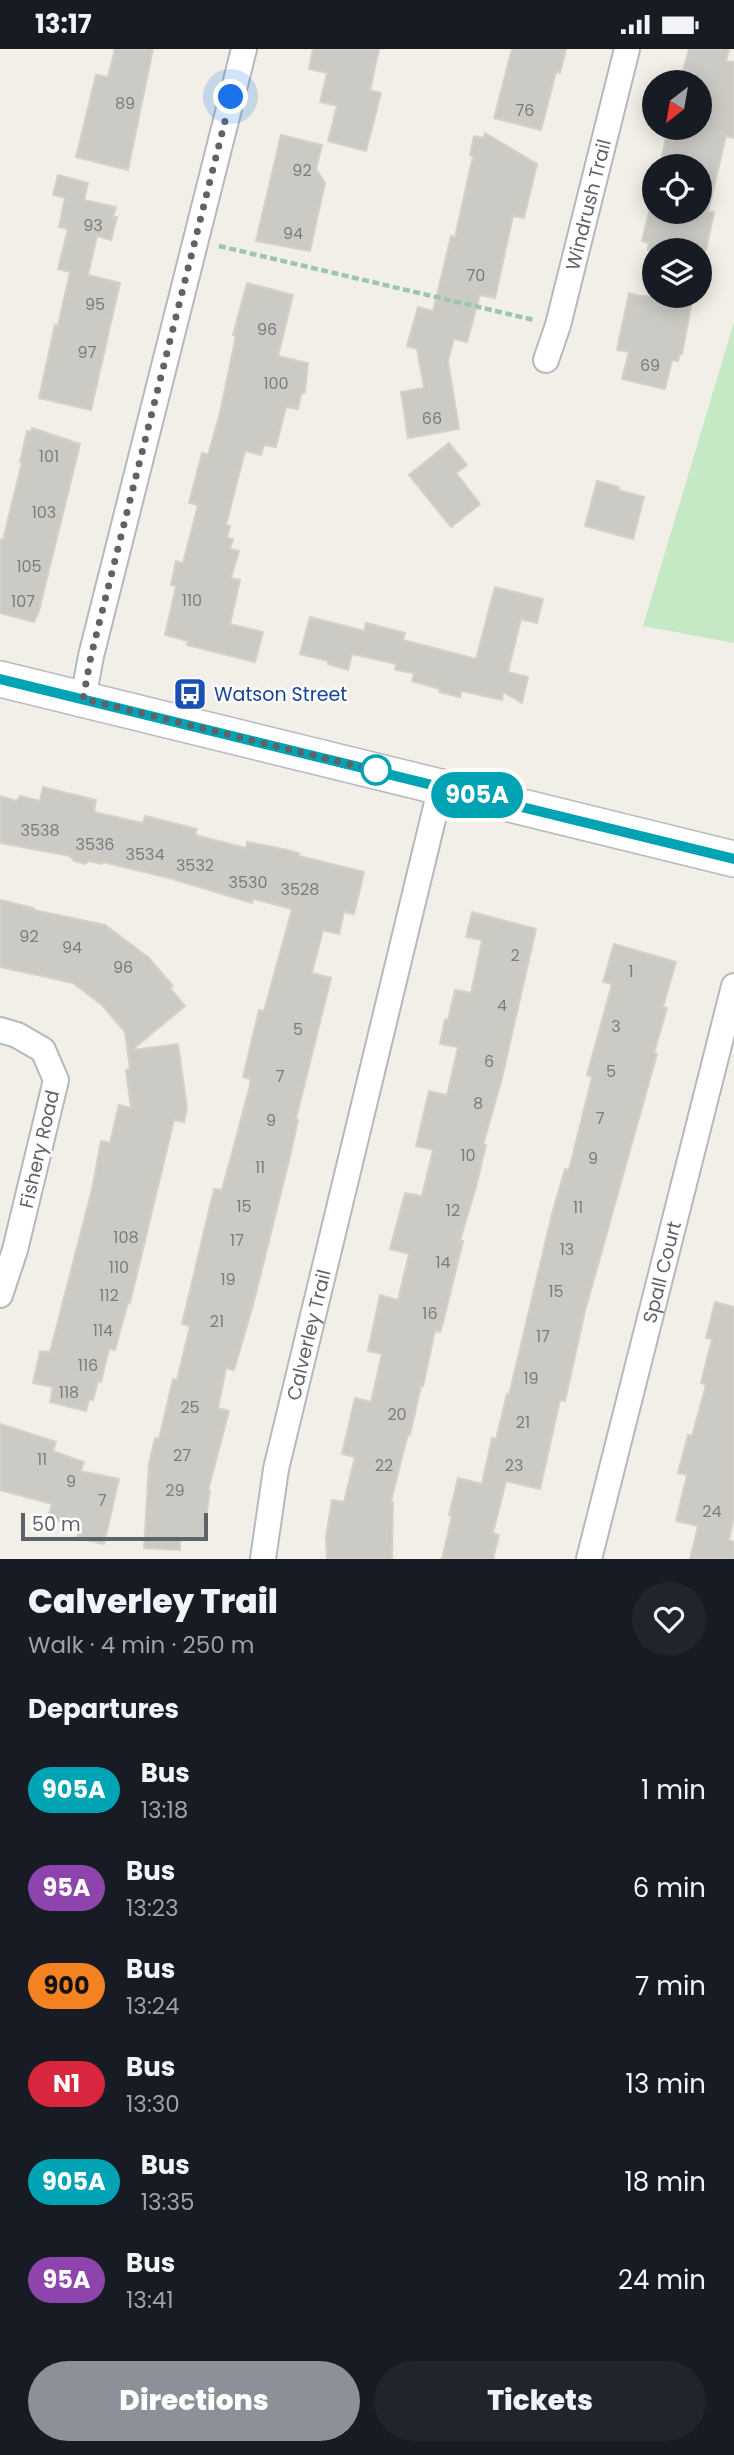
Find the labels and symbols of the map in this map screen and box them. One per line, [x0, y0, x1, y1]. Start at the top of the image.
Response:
north arrow [642, 70, 712, 140]
your location [213, 79, 248, 114]
house number: 89 [115, 92, 135, 115]
house number: 76 [516, 99, 534, 122]
street label: Windrush Trail [559, 136, 618, 273]
house number: 92 [292, 159, 312, 182]
house number: 93 [83, 214, 103, 237]
house number: 94 [283, 222, 303, 245]
house number: 70 [467, 264, 485, 287]
house number: 95 [85, 293, 105, 316]
house number: 96 [257, 318, 277, 341]
house number: 97 [78, 341, 97, 364]
house number: 69 [640, 354, 660, 377]
house number: 100 [263, 372, 289, 395]
house number: 66 [422, 407, 442, 430]
house number: 101 [39, 445, 59, 468]
house number: 103 [32, 501, 56, 524]
house number: 105 [16, 555, 42, 578]
house number: 110 [182, 589, 202, 612]
house number: 107 [11, 590, 35, 613]
bus stop icon: Watson Street [171, 675, 209, 713]
place label: Watson Street [214, 681, 347, 708]
unlabelled marker [361, 755, 391, 785]
line badge: 905A [428, 772, 526, 818]
house number: 3538 [21, 819, 60, 842]
house number: 3536 [75, 833, 115, 856]
house number: 3534 [126, 843, 164, 866]
house number: 3532 [176, 854, 214, 877]
house number: 3530 [229, 871, 267, 894]
house number: 3528 [281, 878, 319, 901]
house number: 92 [19, 925, 39, 948]
house number: 94 [62, 936, 82, 959]
house number: 2 [510, 944, 520, 967]
house number: 96 [113, 956, 133, 979]
house number: 1 [628, 960, 634, 983]
house number: 4 [497, 994, 507, 1017]
house number: 3 [611, 1015, 621, 1038]
house number: 5 [293, 1018, 303, 1041]
house number: 6 [484, 1050, 494, 1073]
house number: 5 [606, 1060, 616, 1083]
house number: 7 [276, 1065, 285, 1088]
street label: Fishery Road [13, 1087, 66, 1211]
house number: 8 [473, 1092, 483, 1115]
house number: 7 [596, 1107, 605, 1130]
house number: 9 [266, 1109, 276, 1132]
house number: 10 [460, 1144, 476, 1167]
house number: 9 [588, 1147, 598, 1170]
house number: 11 [255, 1156, 265, 1179]
house number: 15 [236, 1195, 252, 1218]
house number: 11 [573, 1196, 583, 1219]
house number: 12 [446, 1199, 460, 1222]
street label: Spall Court [636, 1218, 688, 1326]
house number: 108 [113, 1226, 139, 1249]
house number: 17 [230, 1229, 244, 1252]
house number: 13 [560, 1238, 574, 1261]
house number: 14 [435, 1251, 451, 1274]
house number: 110 [109, 1256, 129, 1279]
street label: Calverley Trail [280, 1267, 338, 1403]
house number: 19 [220, 1268, 236, 1291]
house number: 15 [548, 1280, 564, 1303]
house number: 112 [99, 1284, 119, 1307]
house number: 16 [422, 1302, 438, 1325]
house number: 21 [210, 1310, 224, 1333]
house number: 114 [93, 1319, 113, 1342]
house number: 17 [536, 1325, 550, 1348]
house number: 116 [78, 1354, 98, 1377]
house number: 19 [523, 1367, 539, 1390]
house number: 118 [59, 1381, 79, 1404]
house number: 25 [180, 1396, 200, 1419]
house number: 20 [387, 1403, 407, 1426]
house number: 21 [516, 1411, 530, 1434]
house number: 27 [173, 1444, 191, 1467]
house number: 11 [37, 1448, 47, 1471]
house number: 22 [375, 1454, 393, 1477]
house number: 23 [505, 1454, 523, 1477]
house number: 9 [66, 1470, 76, 1493]
house number: 29 [165, 1479, 185, 1502]
house number: 7 [98, 1489, 107, 1512]
house number: 24 [702, 1500, 722, 1523]
scale bar [21, 1510, 208, 1542]

